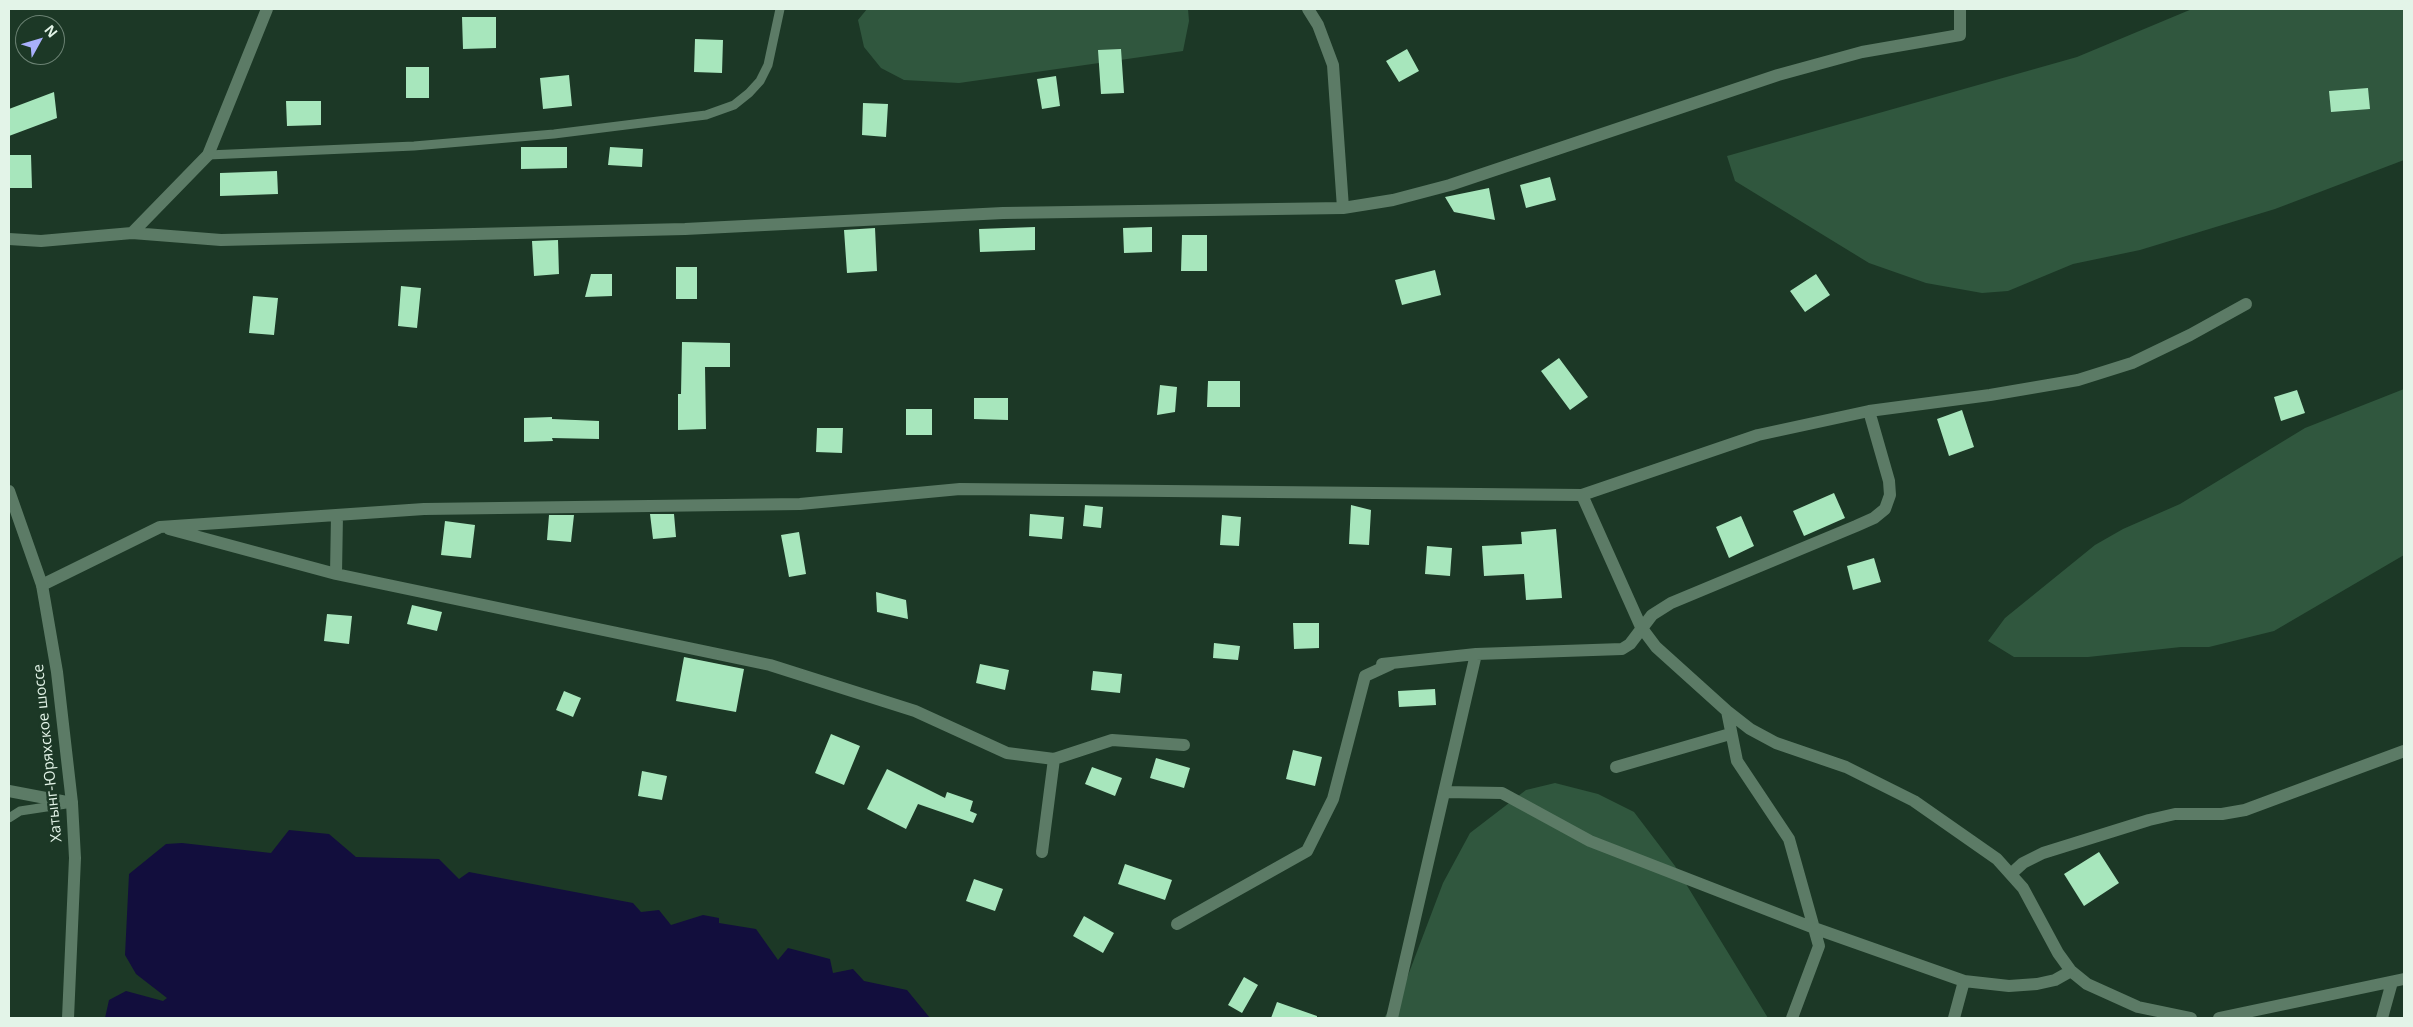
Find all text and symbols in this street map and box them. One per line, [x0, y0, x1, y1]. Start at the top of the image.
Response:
north arrow [15, 15, 65, 65]
text: N [40, 20, 62, 41]
street label: Хатынг-Юряхское шоссе [30, 663, 66, 843]

